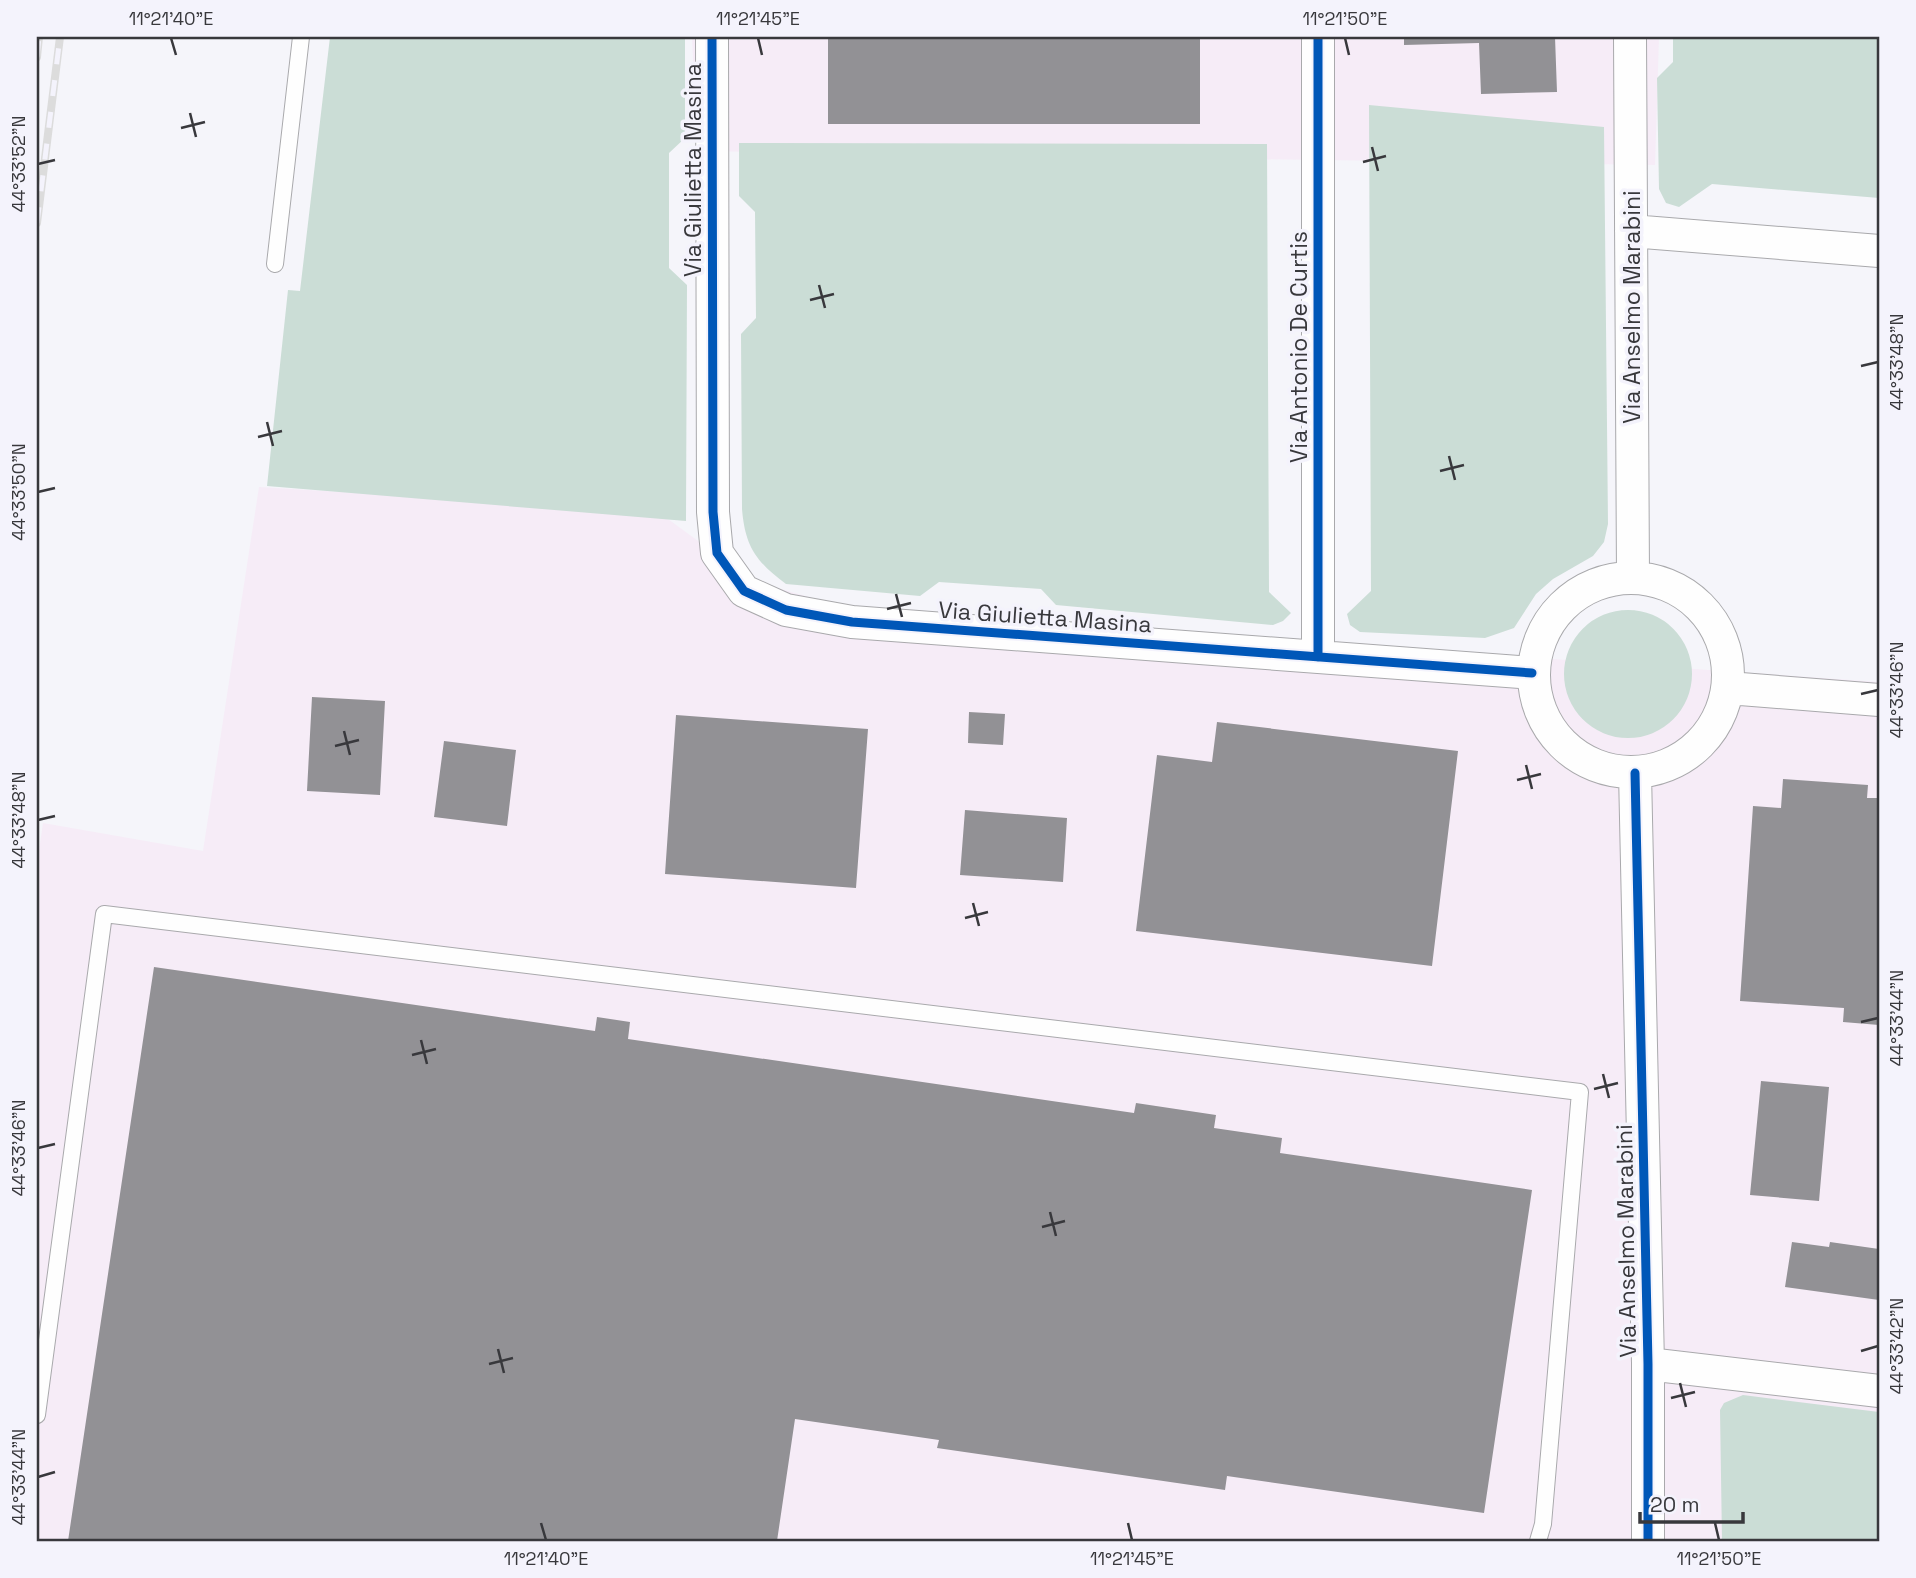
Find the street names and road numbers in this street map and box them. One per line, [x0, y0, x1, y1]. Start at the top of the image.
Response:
street label: Via Giulietta Masina [678, 63, 708, 277]
street label: Via Anselmo Marabini [1617, 190, 1647, 424]
street label: Via Antonio De Curtis [1284, 231, 1314, 463]
street label: Via Giulietta Masina [937, 595, 1153, 639]
street label: Via Anselmo Marabini [1609, 1124, 1643, 1358]

